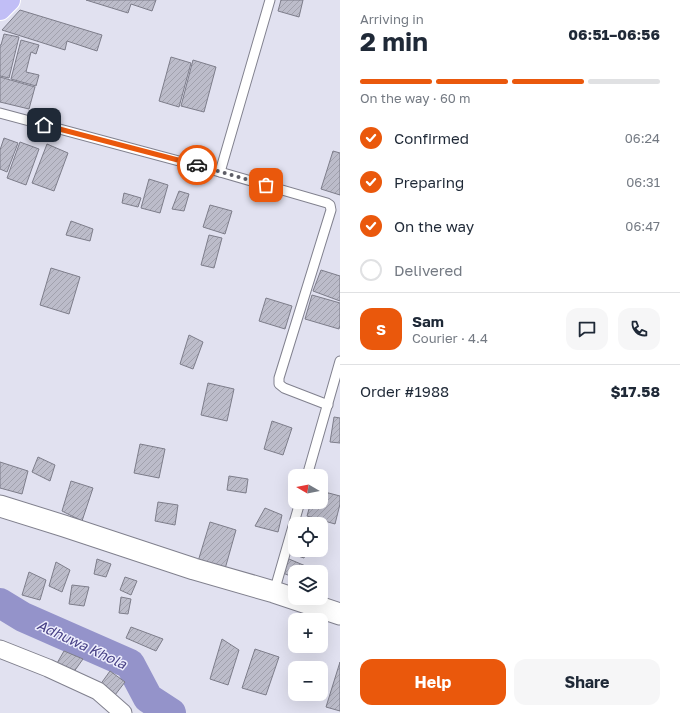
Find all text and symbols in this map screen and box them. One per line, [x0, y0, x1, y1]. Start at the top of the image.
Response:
text: Arriving in [360, 11, 424, 27]
text: 06:51–06:56 [568, 25, 660, 43]
text: 2 min [360, 26, 428, 57]
text: On the way · 60 m [360, 90, 471, 106]
pin [27, 108, 61, 142]
icon: home [33, 114, 55, 136]
icon: check [360, 127, 382, 149]
text: Confirmed [394, 129, 469, 147]
text: 06:24 [625, 130, 660, 146]
courier [177, 145, 217, 185]
icon: car [186, 154, 208, 176]
pin [249, 168, 283, 202]
icon: check [360, 171, 382, 193]
text: Preparing [394, 173, 464, 191]
icon: bag [255, 174, 277, 196]
text: 06:31 [626, 174, 660, 190]
icon: check [360, 215, 382, 237]
text: On the way [394, 217, 474, 235]
text: 06:47 [625, 218, 660, 234]
text: Delivered [394, 261, 462, 279]
button: chat [566, 308, 608, 350]
button: phone [618, 308, 660, 350]
text: Sam [412, 312, 444, 330]
text: S [376, 320, 386, 338]
text: Courier · 4.4 [412, 330, 488, 346]
text: Order #1988 [360, 382, 449, 400]
text: $17.58 [610, 382, 660, 400]
north arrow [288, 469, 328, 509]
map controls [288, 469, 328, 701]
button: locate [288, 517, 328, 557]
button: layers [288, 565, 328, 605]
button: + [288, 613, 328, 653]
water label: Adhuwa Khola [35, 616, 130, 673]
button: Help [360, 659, 506, 705]
button: Share [514, 659, 660, 705]
button: − [288, 661, 328, 701]

